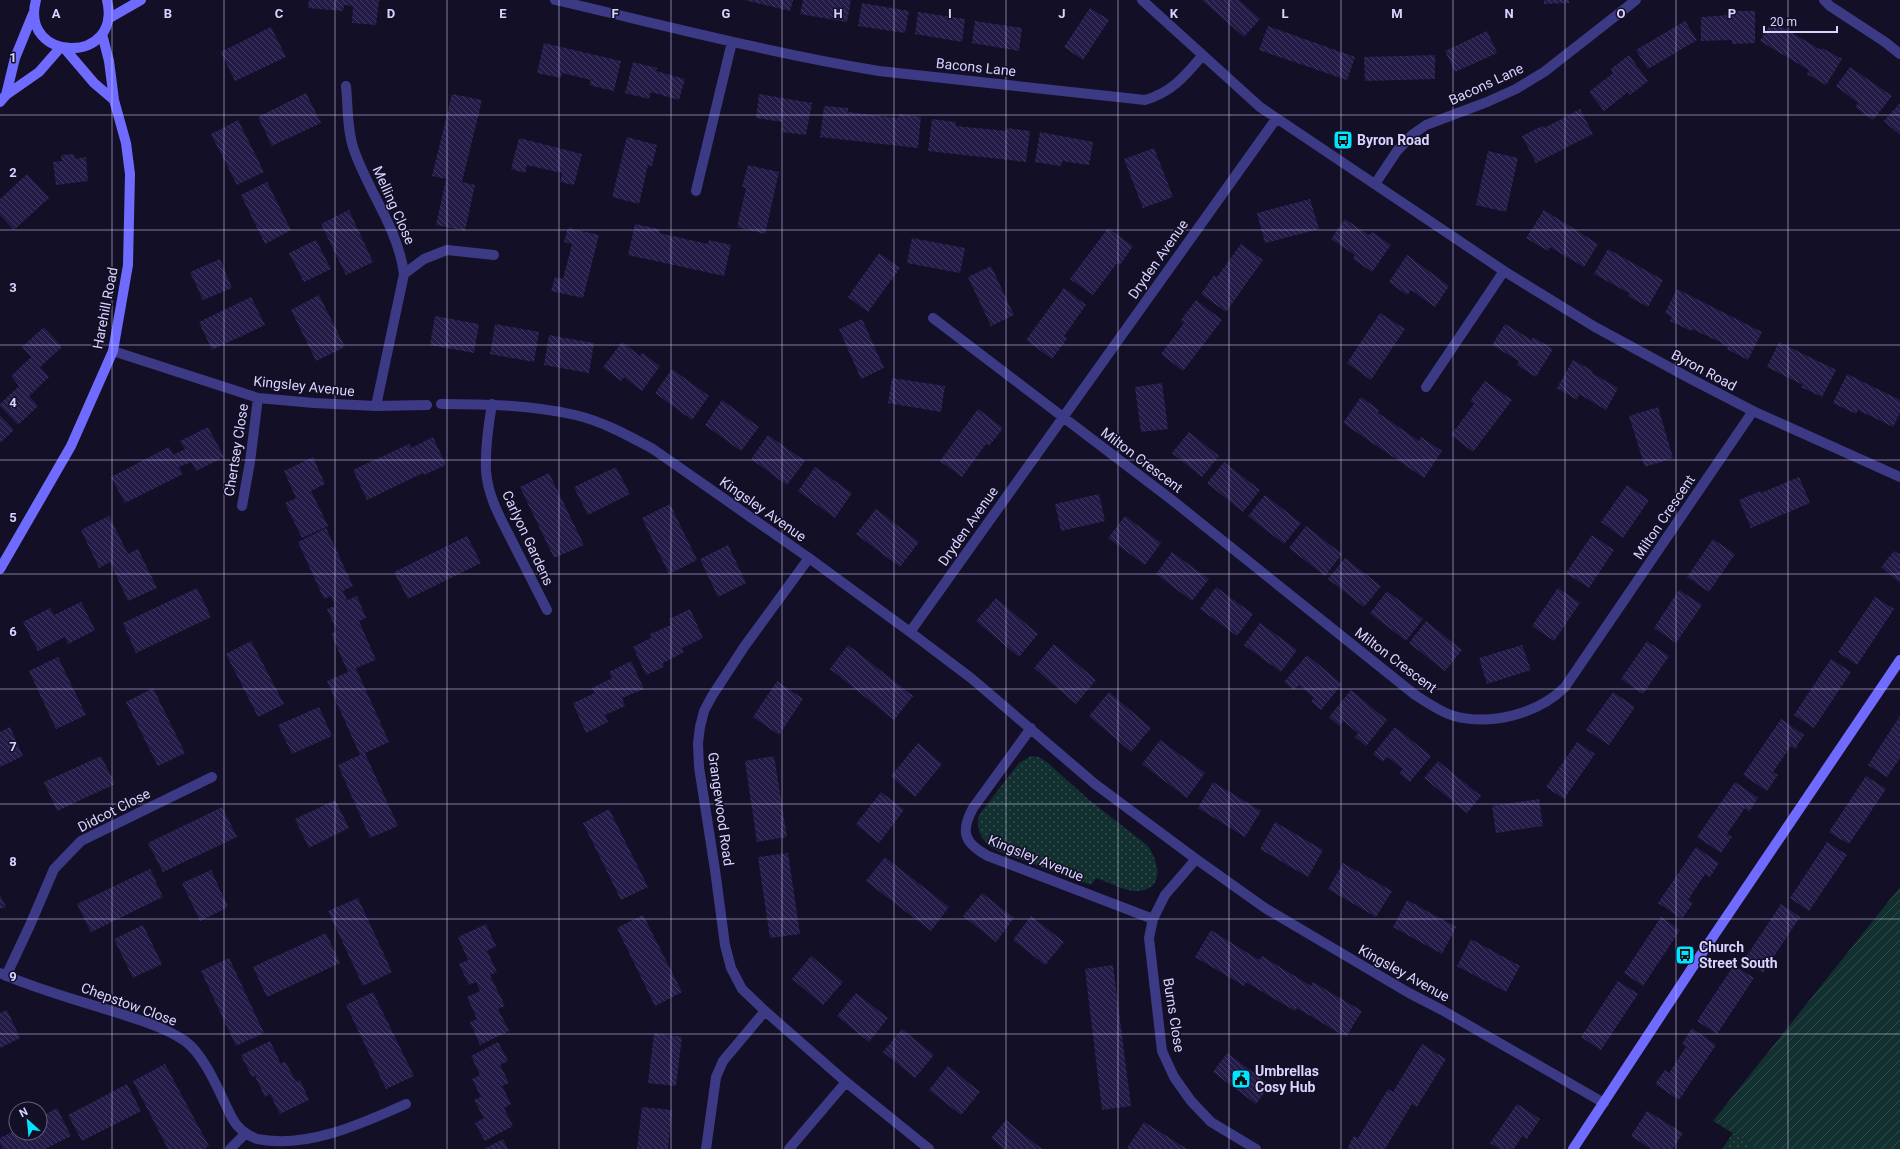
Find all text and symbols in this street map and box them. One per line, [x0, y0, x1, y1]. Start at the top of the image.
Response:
text: A [52, 6, 61, 21]
text: B [164, 6, 172, 21]
text: C [275, 6, 284, 21]
text: D [387, 6, 395, 21]
text: E [499, 6, 507, 21]
text: F [611, 6, 619, 21]
text: G [722, 6, 731, 21]
text: H [833, 6, 843, 21]
text: I [948, 6, 952, 21]
text: J [1058, 6, 1066, 21]
text: K [1170, 6, 1179, 21]
text: L [1281, 6, 1289, 21]
text: M [1391, 6, 1403, 21]
text: N [1504, 6, 1514, 21]
text: O [1617, 6, 1626, 21]
text: P [1728, 6, 1736, 21]
scale bar [1764, 8, 1837, 34]
text: 20 m [1770, 15, 1797, 29]
text: 1 [9, 50, 17, 65]
street label: Bacons Lane [935, 55, 1017, 79]
street label: Bacons Lane [1446, 60, 1526, 108]
bus stop icon: Byron Road [1332, 129, 1354, 151]
place label: Byron Road [1357, 132, 1429, 148]
street label: Melling Close [370, 163, 418, 247]
text: 2 [9, 165, 17, 180]
street label: Dryden Avenue [1125, 216, 1191, 302]
street label: Harehill Road [89, 266, 121, 350]
text: 3 [9, 280, 17, 295]
street label: Byron Road [1669, 346, 1739, 394]
street label: Kingsley Avenue [253, 373, 355, 399]
text: 4 [9, 395, 17, 410]
street label: Chertsey Close [221, 402, 251, 498]
street label: Milton Crescent [1098, 424, 1186, 496]
street label: Milton Crescent [1630, 472, 1698, 562]
street label: Kingsley Avenue [717, 473, 809, 545]
street label: Dryden Avenue [935, 483, 1001, 569]
street label: Carlyon Gardens [499, 488, 557, 588]
text: 5 [9, 510, 17, 525]
text: 6 [9, 624, 17, 639]
street label: Milton Crescent [1352, 624, 1440, 696]
text: 7 [9, 739, 17, 754]
street label: Grangewood Road [705, 751, 737, 867]
street label: Didcot Close [75, 785, 153, 835]
street label: Kingsley Avenue [986, 832, 1086, 884]
text: 8 [9, 854, 17, 869]
place label: Church Street South [1699, 939, 1778, 971]
street label: Kingsley Avenue [1356, 941, 1452, 1005]
bus stop icon: Church Street South [1674, 944, 1696, 966]
text: 9 [9, 969, 17, 984]
street label: Burns Close [1160, 977, 1188, 1053]
street label: Chepstow Close [79, 979, 179, 1029]
place label: Umbrellas Cosy Hub [1255, 1063, 1319, 1095]
public building icon: Umbrellas Cosy Hub [1230, 1068, 1252, 1090]
north arrow [8, 1101, 48, 1141]
text: N [17, 1105, 30, 1120]

